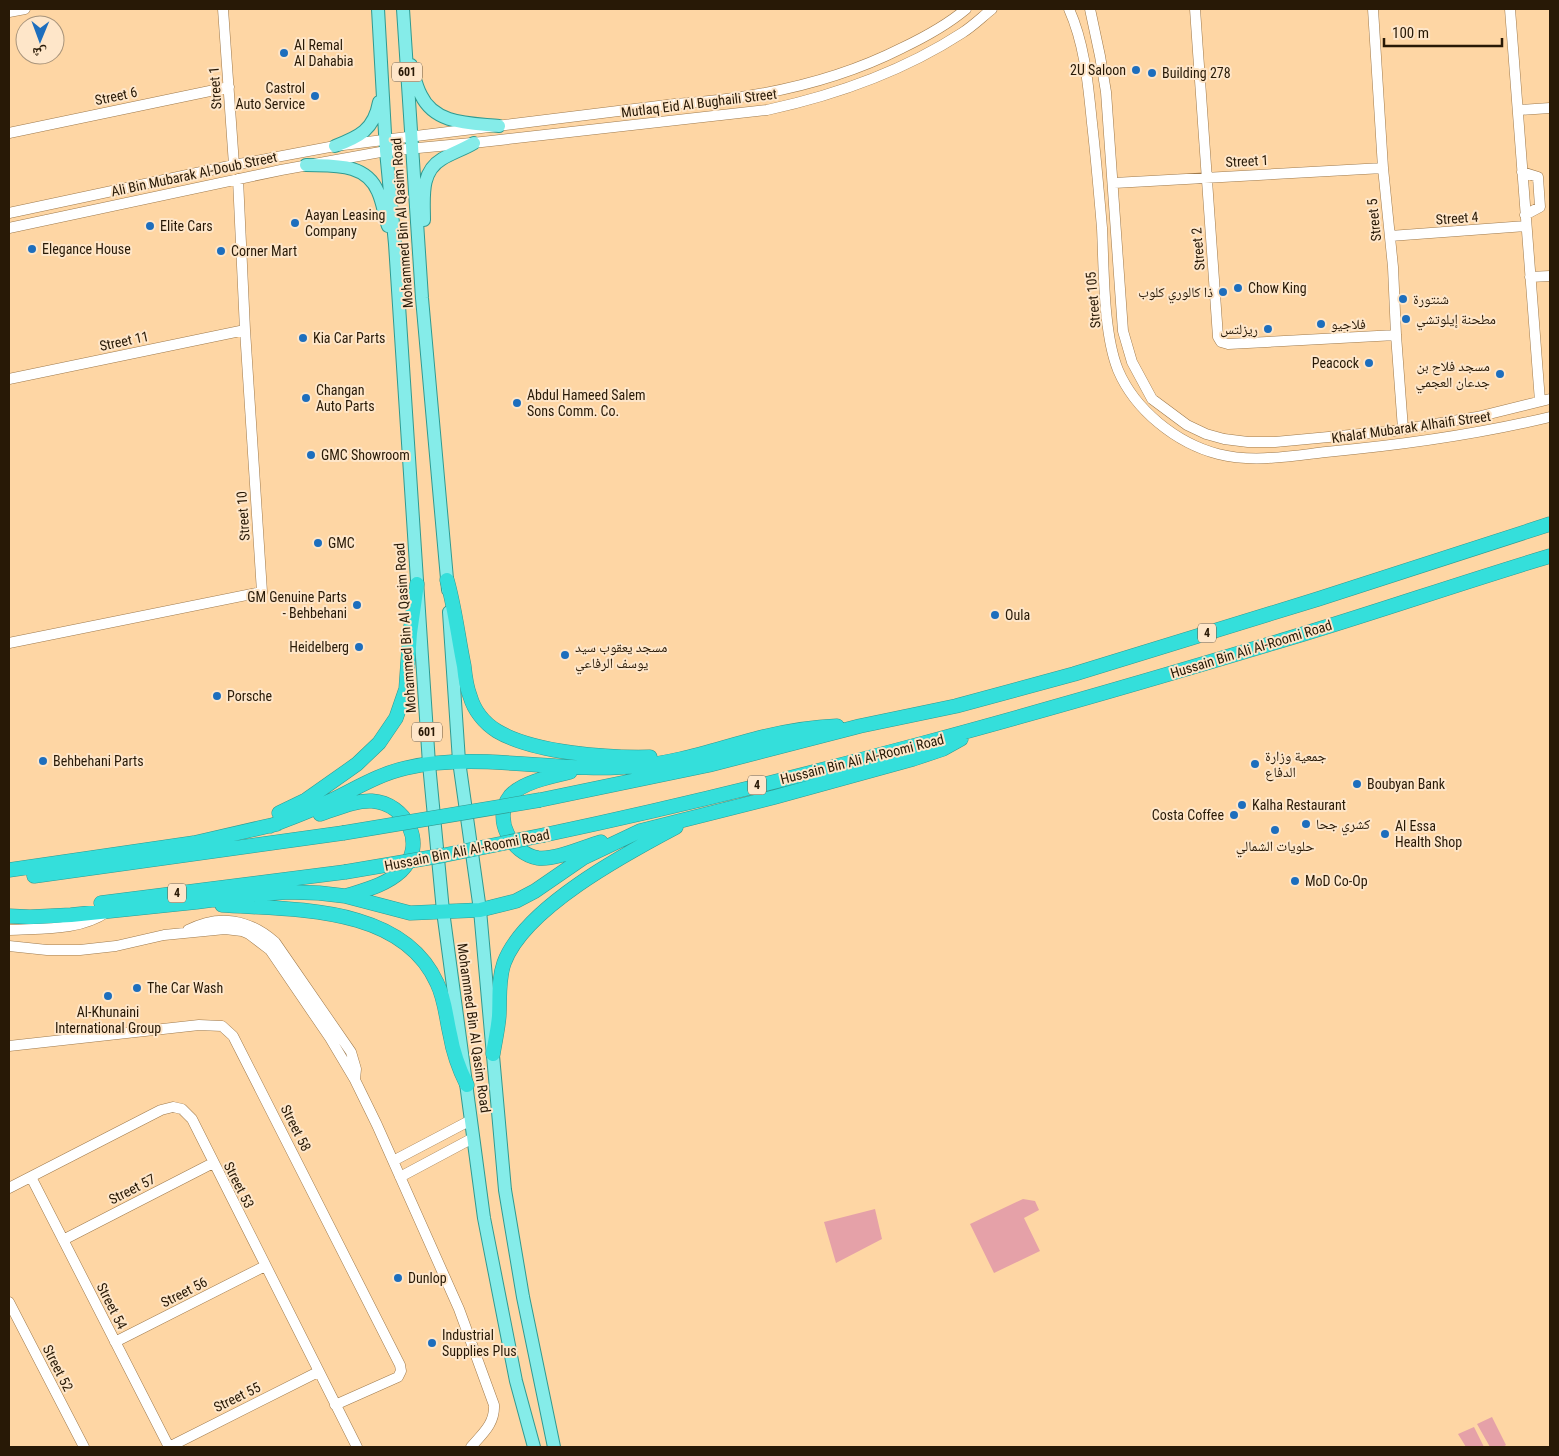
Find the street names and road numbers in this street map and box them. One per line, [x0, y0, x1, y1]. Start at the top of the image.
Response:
road number: 601 [392, 62, 422, 82]
street label: Street 1 [206, 66, 224, 110]
street label: Street 6 [93, 84, 139, 108]
street label: Mutlaq Eid Al Bughaili Street [620, 85, 778, 121]
street label: Mohammed Bin Al Qasim Road [388, 137, 416, 309]
street label: Ali Bin Mubarak Al-Doub Street [110, 149, 278, 199]
street label: Street 1 [1225, 152, 1269, 170]
street label: Street 5 [1364, 198, 1384, 242]
street label: Street 4 [1435, 209, 1479, 227]
street label: Street 2 [1188, 227, 1208, 271]
street label: Street 105 [1083, 271, 1103, 329]
street label: Street 11 [98, 328, 150, 354]
street label: Khalaf Mubarak Alhaifi Street [1330, 408, 1492, 446]
street label: Street 10 [233, 490, 253, 541]
street label: Mohammed Bin Al Qasim Road [391, 542, 419, 714]
street label: Hussain Bin Ali Al-Roomi Road [1168, 617, 1334, 681]
road number: 4 [1198, 624, 1216, 642]
road number: 601 [412, 722, 442, 742]
street label: Hussain Bin Ali Al-Roomi Road [779, 731, 945, 787]
road number: 4 [748, 776, 766, 794]
street label: Hussain Bin Ali Al-Roomi Road [383, 826, 551, 874]
road number: 4 [168, 884, 186, 902]
street label: Mohammed Bin Al Qasim Road [454, 942, 494, 1114]
street label: Street 58 [278, 1102, 314, 1154]
street label: Street 53 [221, 1159, 257, 1211]
street label: Street 57 [106, 1171, 158, 1207]
street label: Street 56 [158, 1274, 210, 1310]
street label: Street 54 [94, 1280, 130, 1332]
street label: Street 52 [40, 1342, 76, 1394]
street label: Street 55 [211, 1379, 263, 1415]

